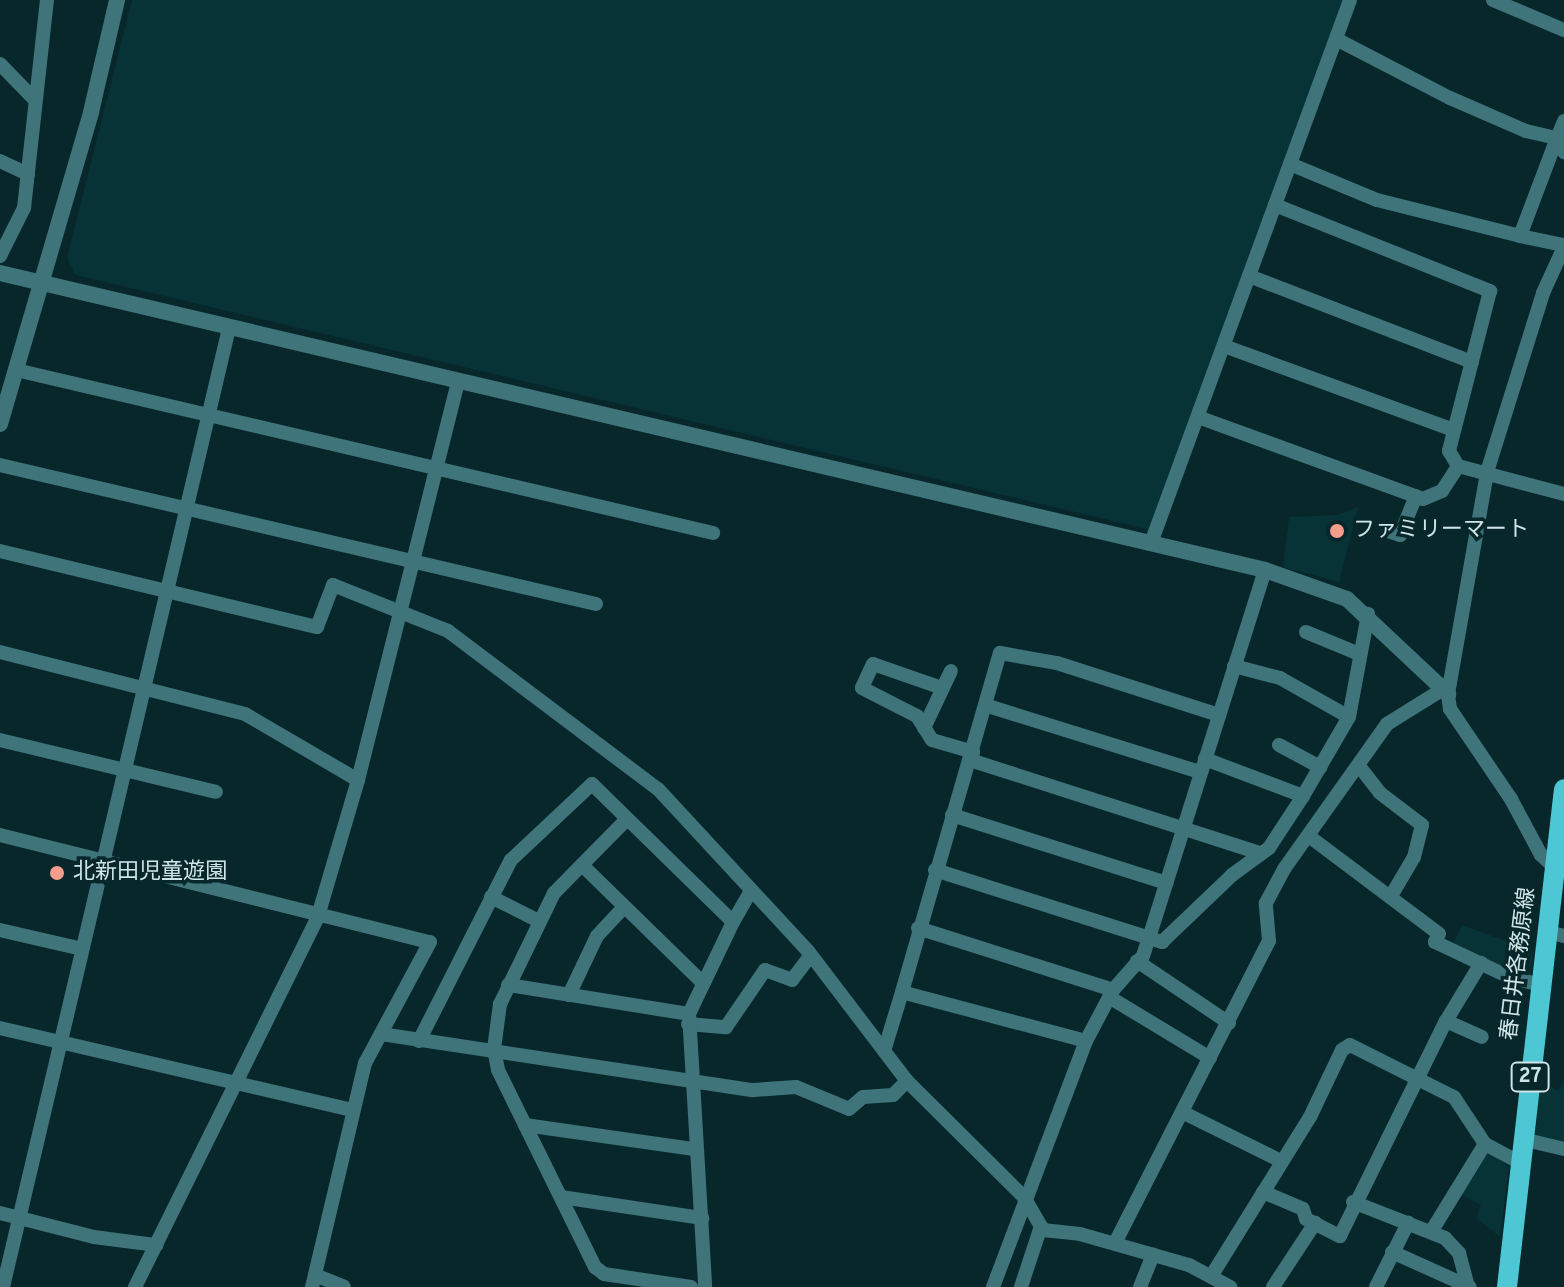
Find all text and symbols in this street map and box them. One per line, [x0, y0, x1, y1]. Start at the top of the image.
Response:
place label: ファミリーマート [1353, 518, 1529, 544]
marker: ファミリーマート [1328, 522, 1346, 540]
place label: 北新田児童遊園 [73, 860, 227, 886]
marker: 北新田児童遊園 [48, 864, 66, 882]
street label: 春日井各務原線 [1497, 886, 1541, 1042]
road number: 27 [1510, 1061, 1550, 1093]

